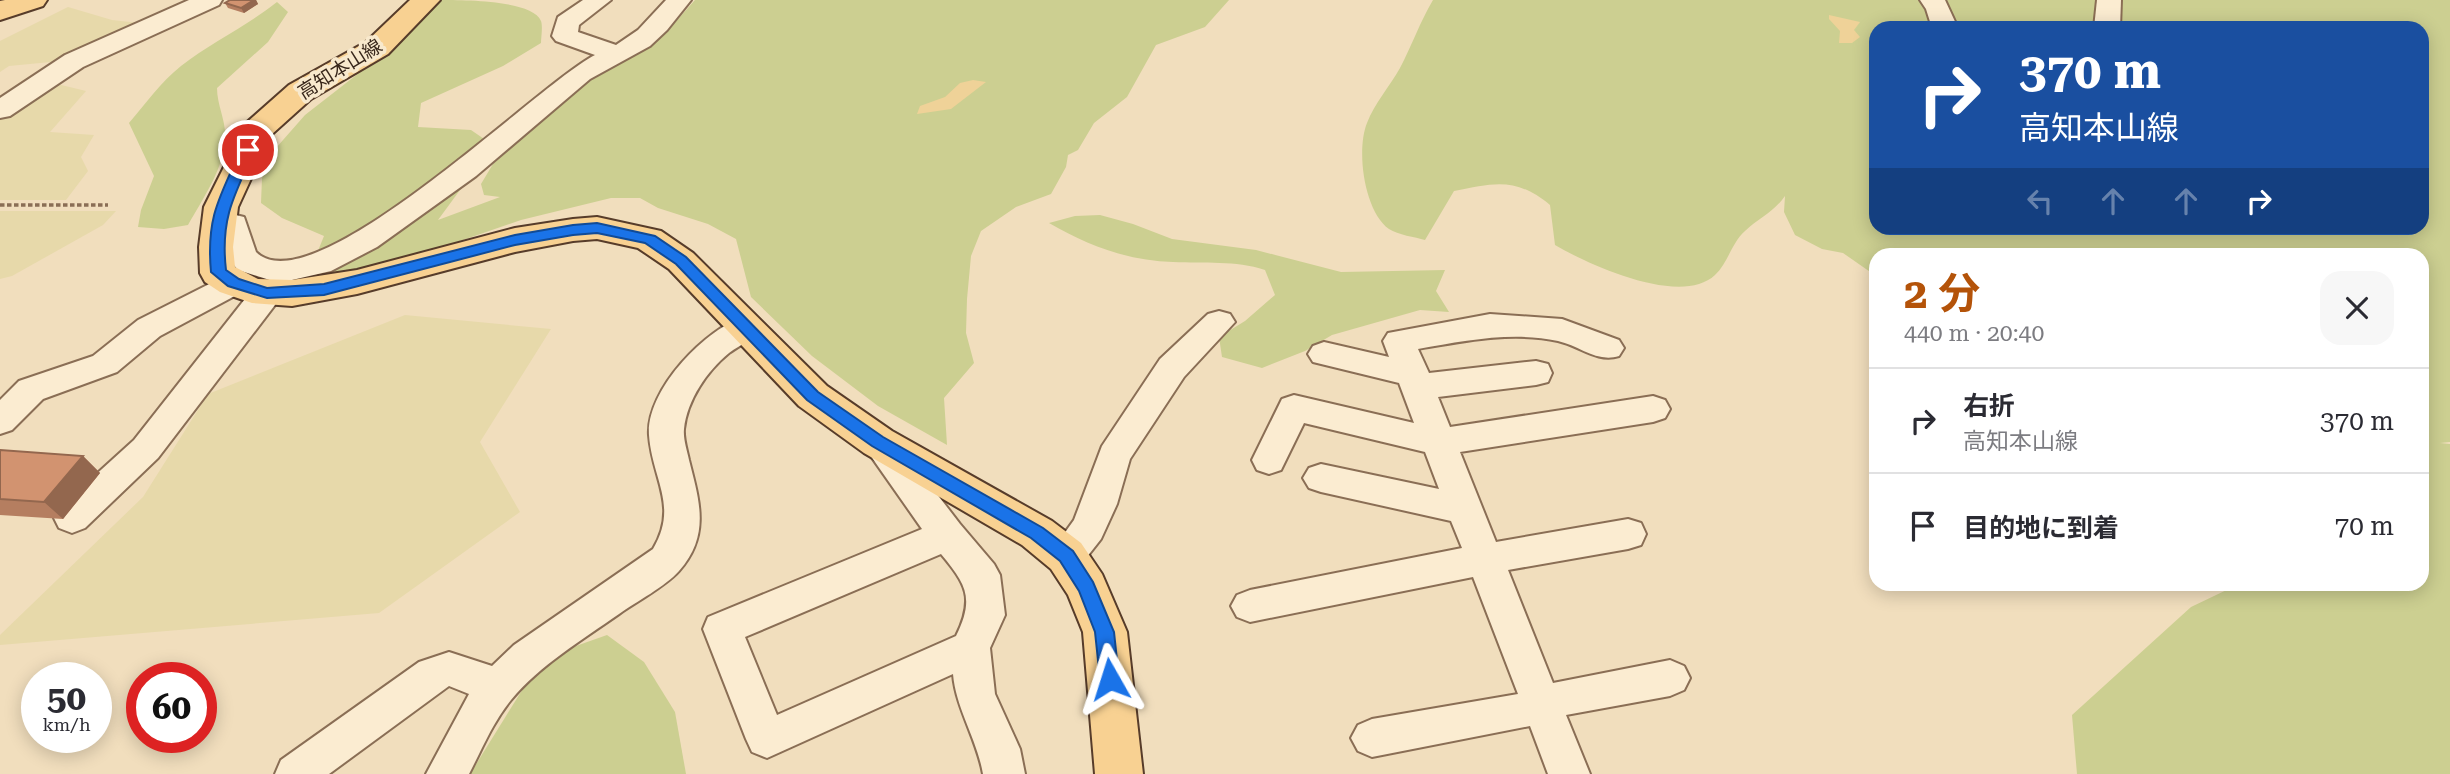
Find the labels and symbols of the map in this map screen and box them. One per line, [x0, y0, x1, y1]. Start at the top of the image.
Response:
street label: 高知本山線 [294, 34, 386, 104]
pin [218, 120, 278, 180]
position arrow [1073, 642, 1147, 716]
speed limit sign: 60 [126, 662, 217, 753]

